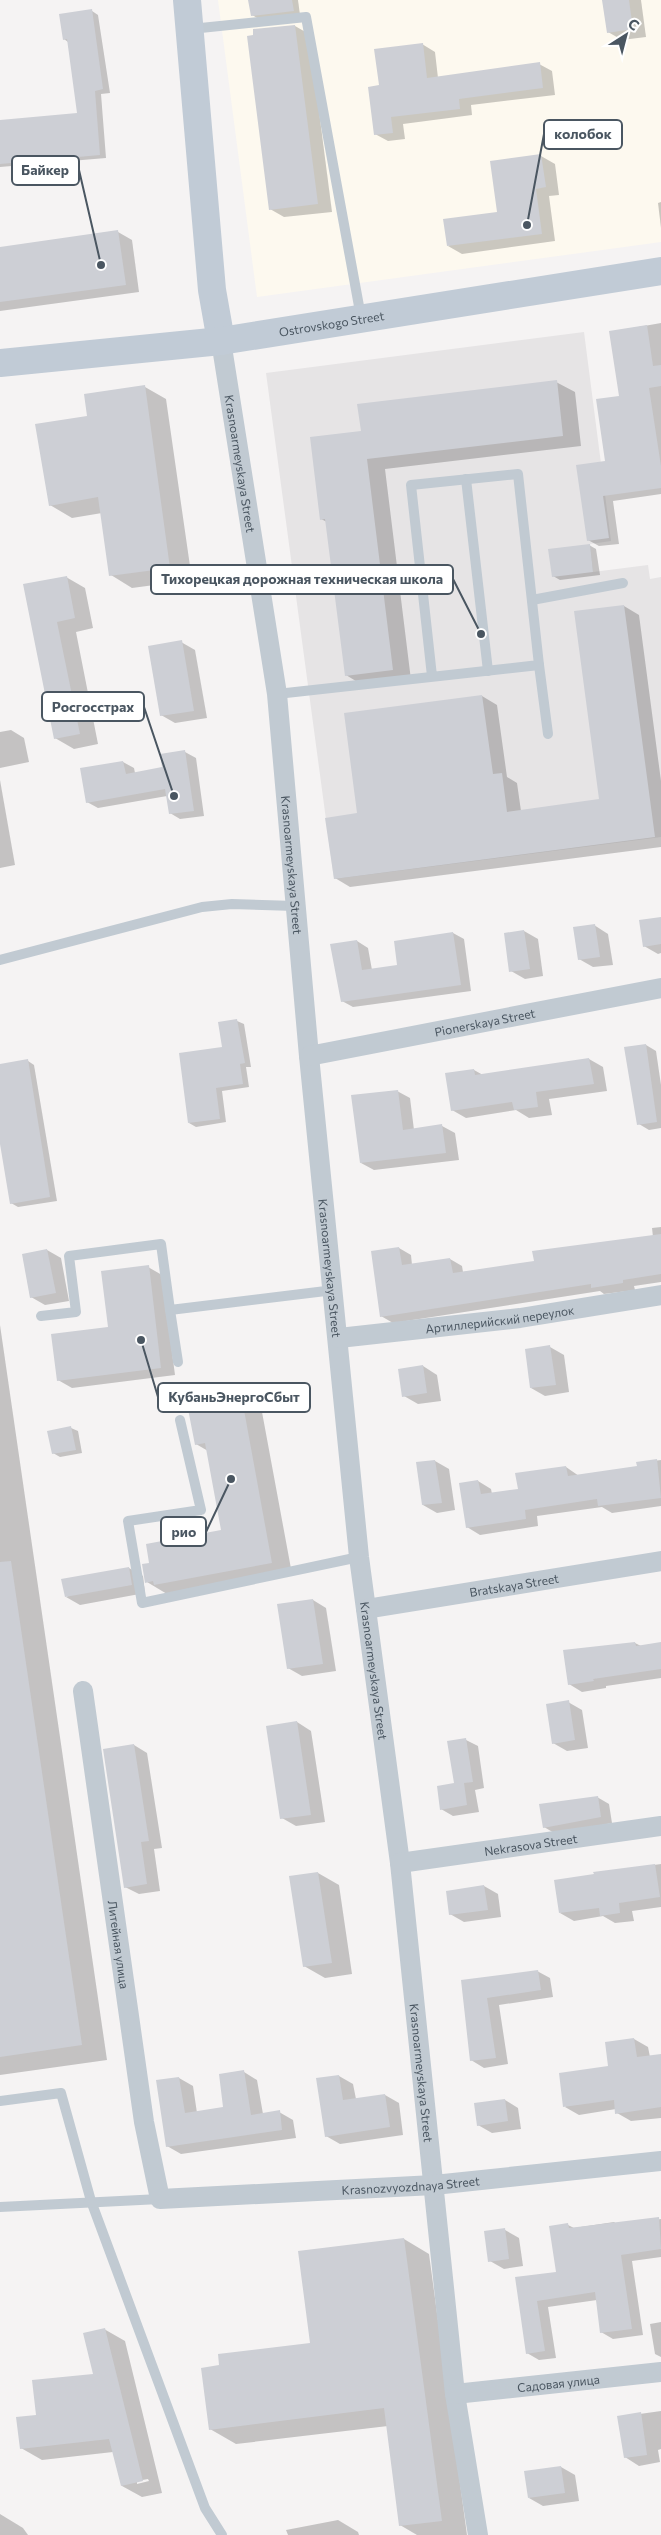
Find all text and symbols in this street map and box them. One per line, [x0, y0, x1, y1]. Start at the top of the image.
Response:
north arrow [601, 10, 651, 60]
text: С [625, 14, 643, 34]
callout: колобок [544, 120, 622, 149]
text: колобок [554, 125, 612, 142]
callout: Байкер [12, 156, 79, 185]
text: Байкер [21, 161, 69, 178]
street label: Ostrovskogo Street [278, 308, 385, 339]
street label: Krasnoarmeyskaya Street [223, 394, 258, 533]
callout: Тихорецкая дорожная техническая школа [151, 565, 453, 594]
text: Тихорецкая дорожная техническая школа [161, 570, 443, 587]
callout: Росгосстрах [42, 692, 144, 721]
text: Росгосстрах [52, 698, 134, 715]
street label: Krasnoarmeyskaya Street [279, 795, 305, 935]
street label: Pionerskaya Street [433, 1005, 536, 1039]
street label: Krasnoarmeyskaya Street [316, 1198, 344, 1338]
street label: Артиллерийский переулок [425, 1302, 576, 1335]
callout: КубаньЭнергоСбыт [158, 1383, 310, 1412]
text: КубаньЭнергоСбыт [168, 1388, 300, 1405]
callout: рио [161, 1517, 206, 1546]
text: рио [172, 1523, 196, 1540]
street label: Bratskaya Street [468, 1571, 560, 1599]
street label: Krasnoarmeyskaya Street [358, 1601, 390, 1741]
street label: Nekrasova Street [483, 1831, 578, 1858]
street label: Литейная улица [106, 1899, 132, 1990]
street label: Krasnoarmeyskaya Street [408, 2003, 436, 2143]
street label: Krasnozvyozdnaya Street [341, 2173, 480, 2197]
street label: Садовая улица [517, 2372, 600, 2394]

